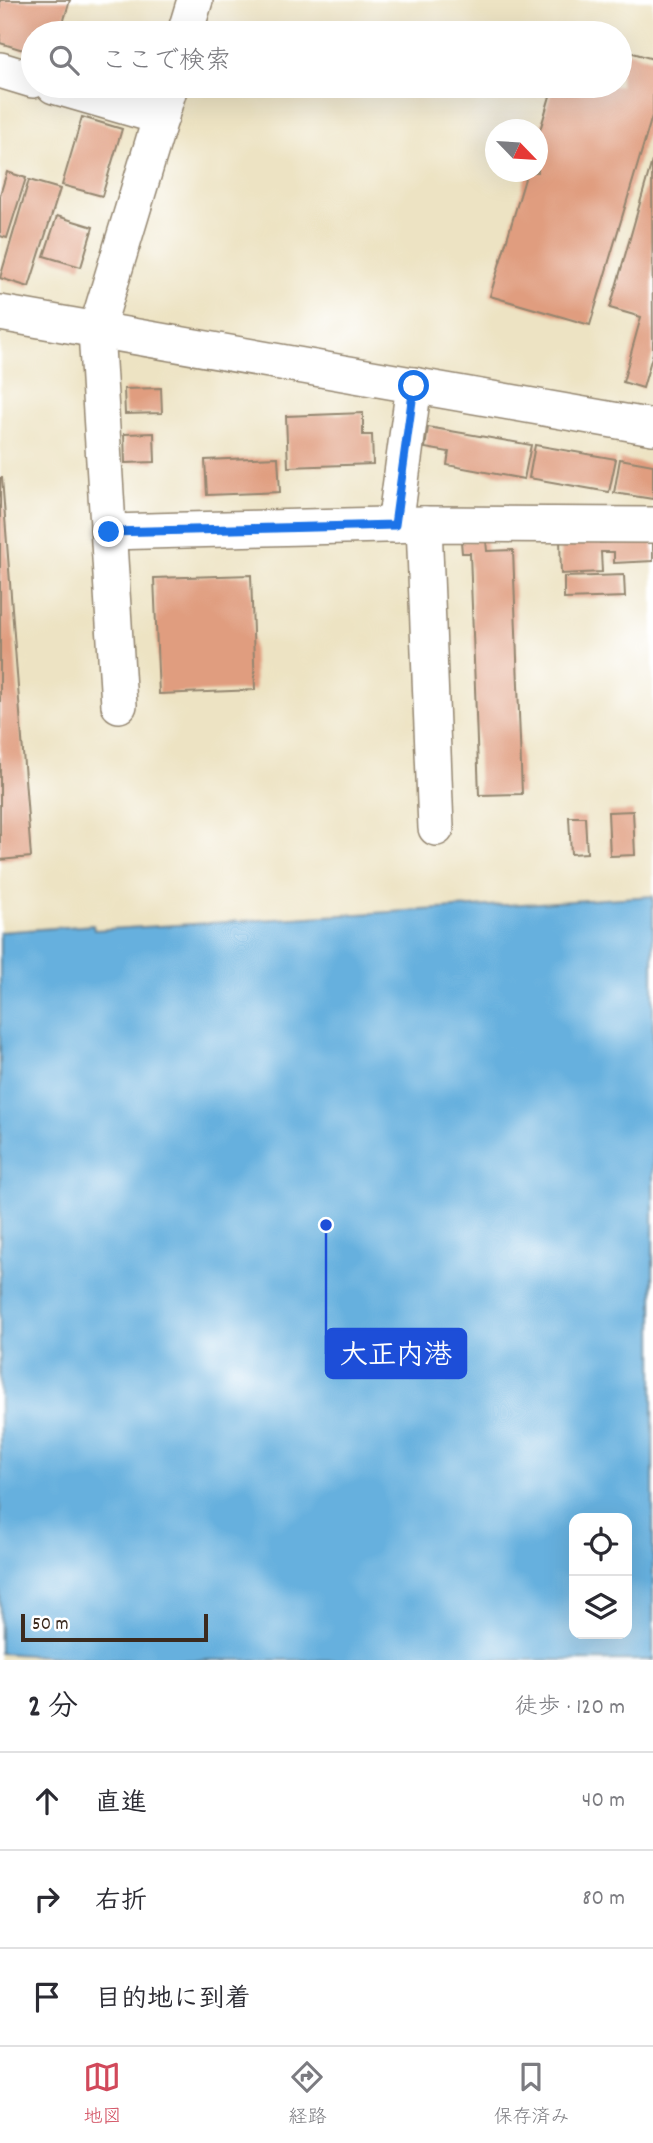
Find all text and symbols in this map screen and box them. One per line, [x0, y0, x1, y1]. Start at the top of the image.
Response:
search box [21, 21, 632, 98]
icon: search [45, 41, 83, 79]
text: ここで検索 [101, 44, 231, 81]
north arrow [485, 119, 548, 182]
route start [398, 370, 429, 401]
route end [93, 516, 124, 547]
callout: 大正内港 [326, 1329, 466, 1378]
text: 大正内港 [340, 1338, 452, 1378]
map controls [569, 1513, 632, 1639]
button: locate [569, 1513, 632, 1576]
button: layers [569, 1576, 632, 1639]
scale bar [21, 1611, 208, 1643]
text: 50 m [32, 1612, 69, 1639]
text: 2 分 [28, 1688, 78, 1731]
text: 徒歩 · 120 m [515, 1692, 625, 1725]
icon: ahead [28, 1782, 66, 1820]
text: 40 m [582, 1785, 625, 1818]
text: 直進 [95, 1786, 147, 1823]
icon: right [28, 1880, 66, 1918]
text: 80 m [582, 1883, 625, 1916]
text: 右折 [95, 1884, 147, 1921]
icon: arrive [28, 1978, 66, 2016]
text: 目的地に到着 [95, 1982, 251, 2019]
tab: 地図 [83, 2058, 122, 2132]
tab: 経路 [288, 2058, 327, 2132]
tab: 保存済み [493, 2058, 570, 2132]

